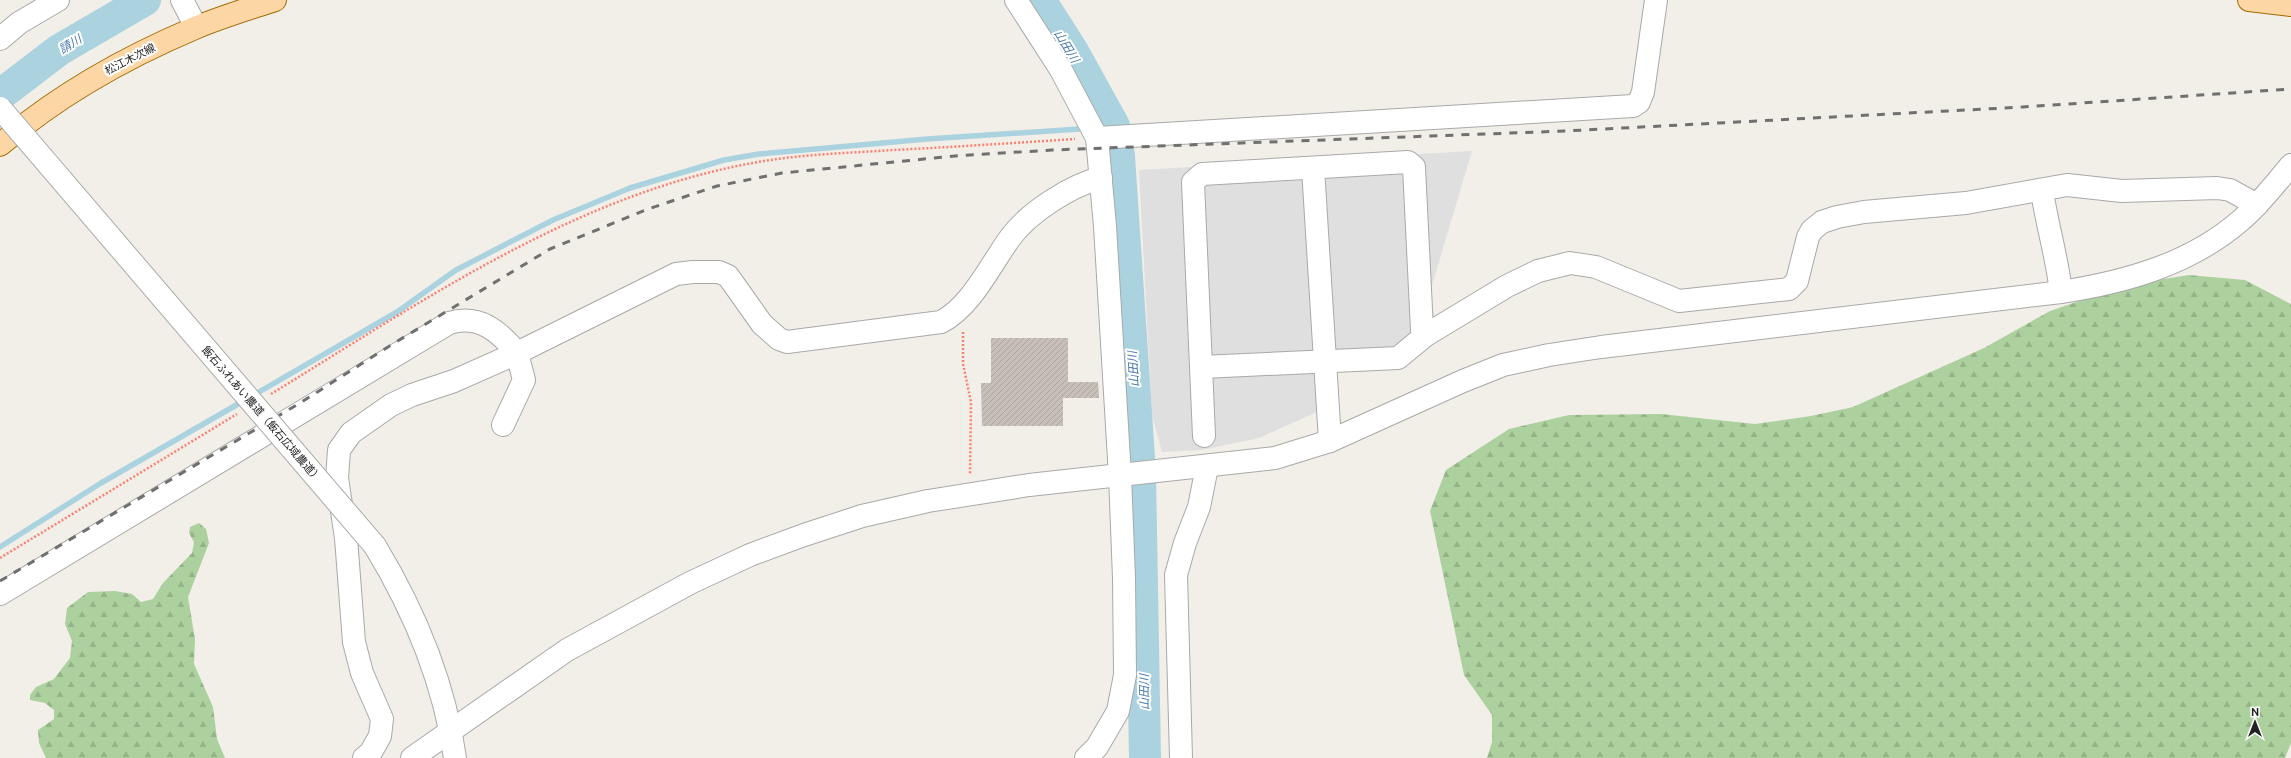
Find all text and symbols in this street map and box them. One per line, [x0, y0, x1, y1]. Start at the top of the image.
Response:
water label: 山田川 [1052, 27, 1083, 66]
water label: 請川 [56, 31, 85, 56]
street label: 松江木次線 [103, 41, 157, 77]
street label: 飯石ふれあい農道（飯石広域農道） [200, 344, 324, 484]
water label: 山田川 [1125, 349, 1141, 387]
water label: 山田川 [1137, 672, 1151, 710]
north arrow [2235, 702, 2275, 742]
text: N [2251, 706, 2259, 718]

